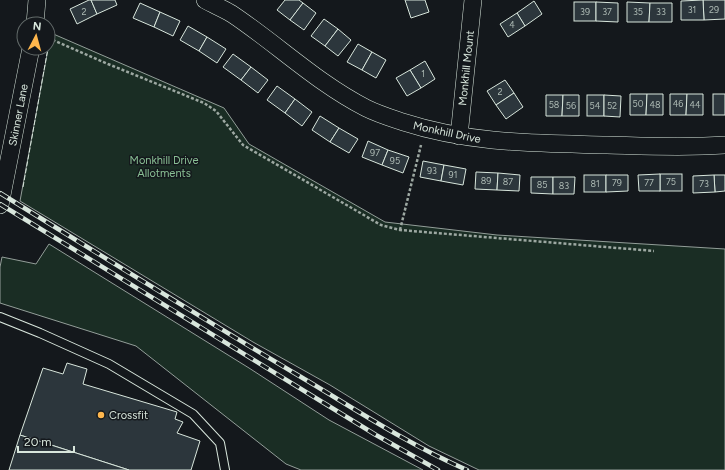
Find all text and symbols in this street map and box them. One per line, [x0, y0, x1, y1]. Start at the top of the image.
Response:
house number: 31 [688, 4, 696, 15]
house number: 29 [709, 4, 719, 15]
house number: 2 [81, 6, 87, 17]
house number: 39 [580, 6, 590, 17]
house number: 37 [602, 6, 612, 17]
house number: 35 [633, 6, 643, 17]
house number: 33 [656, 6, 666, 17]
north arrow [16, 16, 56, 56]
house number: 4 [509, 19, 515, 30]
text: N [32, 20, 42, 33]
street label: Monkhill Mount [456, 30, 477, 106]
house number: 1 [421, 68, 425, 79]
street label: Skinner Lane [6, 83, 31, 147]
house number: 2 [497, 86, 503, 97]
house number: 50 [633, 98, 644, 109]
house number: 46 [673, 98, 683, 109]
house number: 58 [549, 99, 560, 110]
house number: 48 [649, 99, 661, 110]
house number: 44 [689, 99, 701, 110]
house number: 56 [566, 100, 576, 111]
house number: 54 [590, 100, 601, 111]
house number: 52 [607, 100, 617, 111]
street label: Monkhill Drive [412, 119, 482, 146]
house number: 97 [370, 147, 380, 158]
park label: Monkhill Drive Allotments [130, 154, 198, 180]
house number: 95 [390, 155, 400, 166]
house number: 93 [427, 165, 437, 176]
house number: 91 [449, 169, 457, 180]
house number: 89 [481, 175, 491, 186]
house number: 87 [503, 176, 513, 187]
house number: 75 [666, 176, 676, 187]
house number: 79 [612, 177, 622, 188]
house number: 77 [644, 177, 654, 188]
house number: 81 [590, 178, 600, 189]
house number: 73 [699, 178, 709, 189]
house number: 85 [537, 179, 547, 190]
house number: 83 [559, 180, 569, 191]
place label: Crossfit [109, 409, 148, 422]
marker: Crossfit [96, 410, 106, 420]
scale bar [18, 428, 74, 454]
text: 20 m [24, 435, 52, 449]

